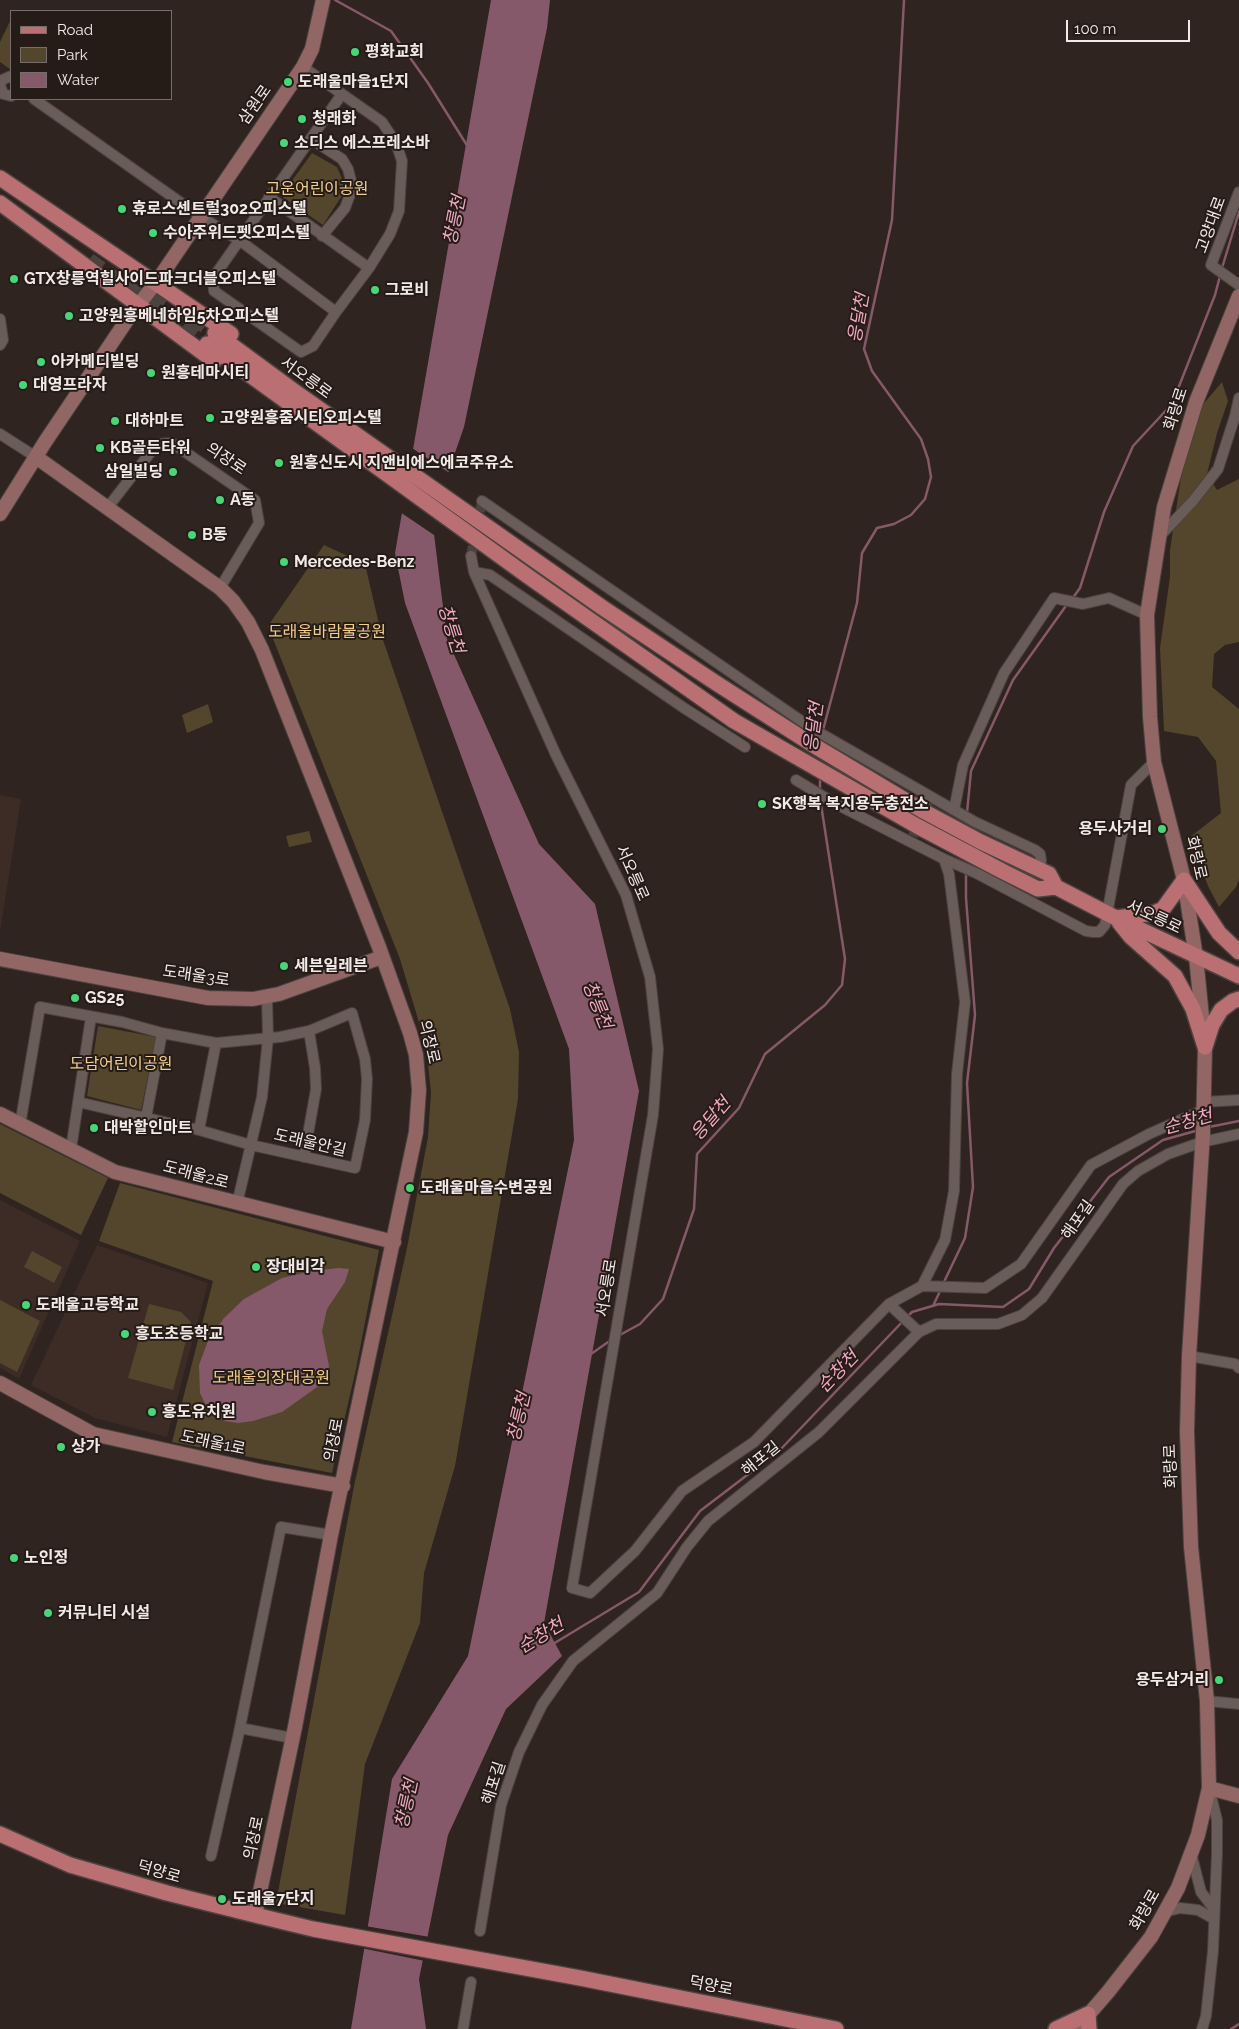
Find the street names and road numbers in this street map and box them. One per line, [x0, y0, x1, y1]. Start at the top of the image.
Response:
street label: 삼원로 [234, 81, 276, 129]
street label: 고양대로 [1192, 194, 1230, 256]
street label: 서오릉로 [277, 353, 335, 403]
street label: 화랑로 [1160, 385, 1192, 433]
street label: 의장로 [202, 439, 250, 479]
street label: 화랑로 [1182, 834, 1210, 882]
street label: 서오릉로 [611, 842, 653, 904]
street label: 서오릉로 [1123, 896, 1185, 938]
street label: 도래울3로 [161, 962, 231, 990]
street label: 의장로 [415, 1018, 443, 1066]
street label: 도래울안길 [272, 1125, 348, 1161]
street label: 도래울2로 [161, 1157, 231, 1193]
street label: 해포길 [1057, 1196, 1099, 1244]
street label: 서오릉로 [593, 1257, 621, 1319]
street label: 의장로 [320, 1416, 348, 1464]
street label: 도래울1로 [179, 1427, 247, 1459]
street label: 해포길 [738, 1438, 784, 1480]
street label: 화랑로 [1161, 1444, 1181, 1488]
street label: 해포길 [478, 1759, 510, 1807]
street label: 의장로 [240, 1814, 268, 1862]
street label: 덕양로 [135, 1857, 183, 1887]
street label: 화랑로 [1126, 1886, 1164, 1934]
street label: 덕양로 [687, 1972, 735, 2000]

